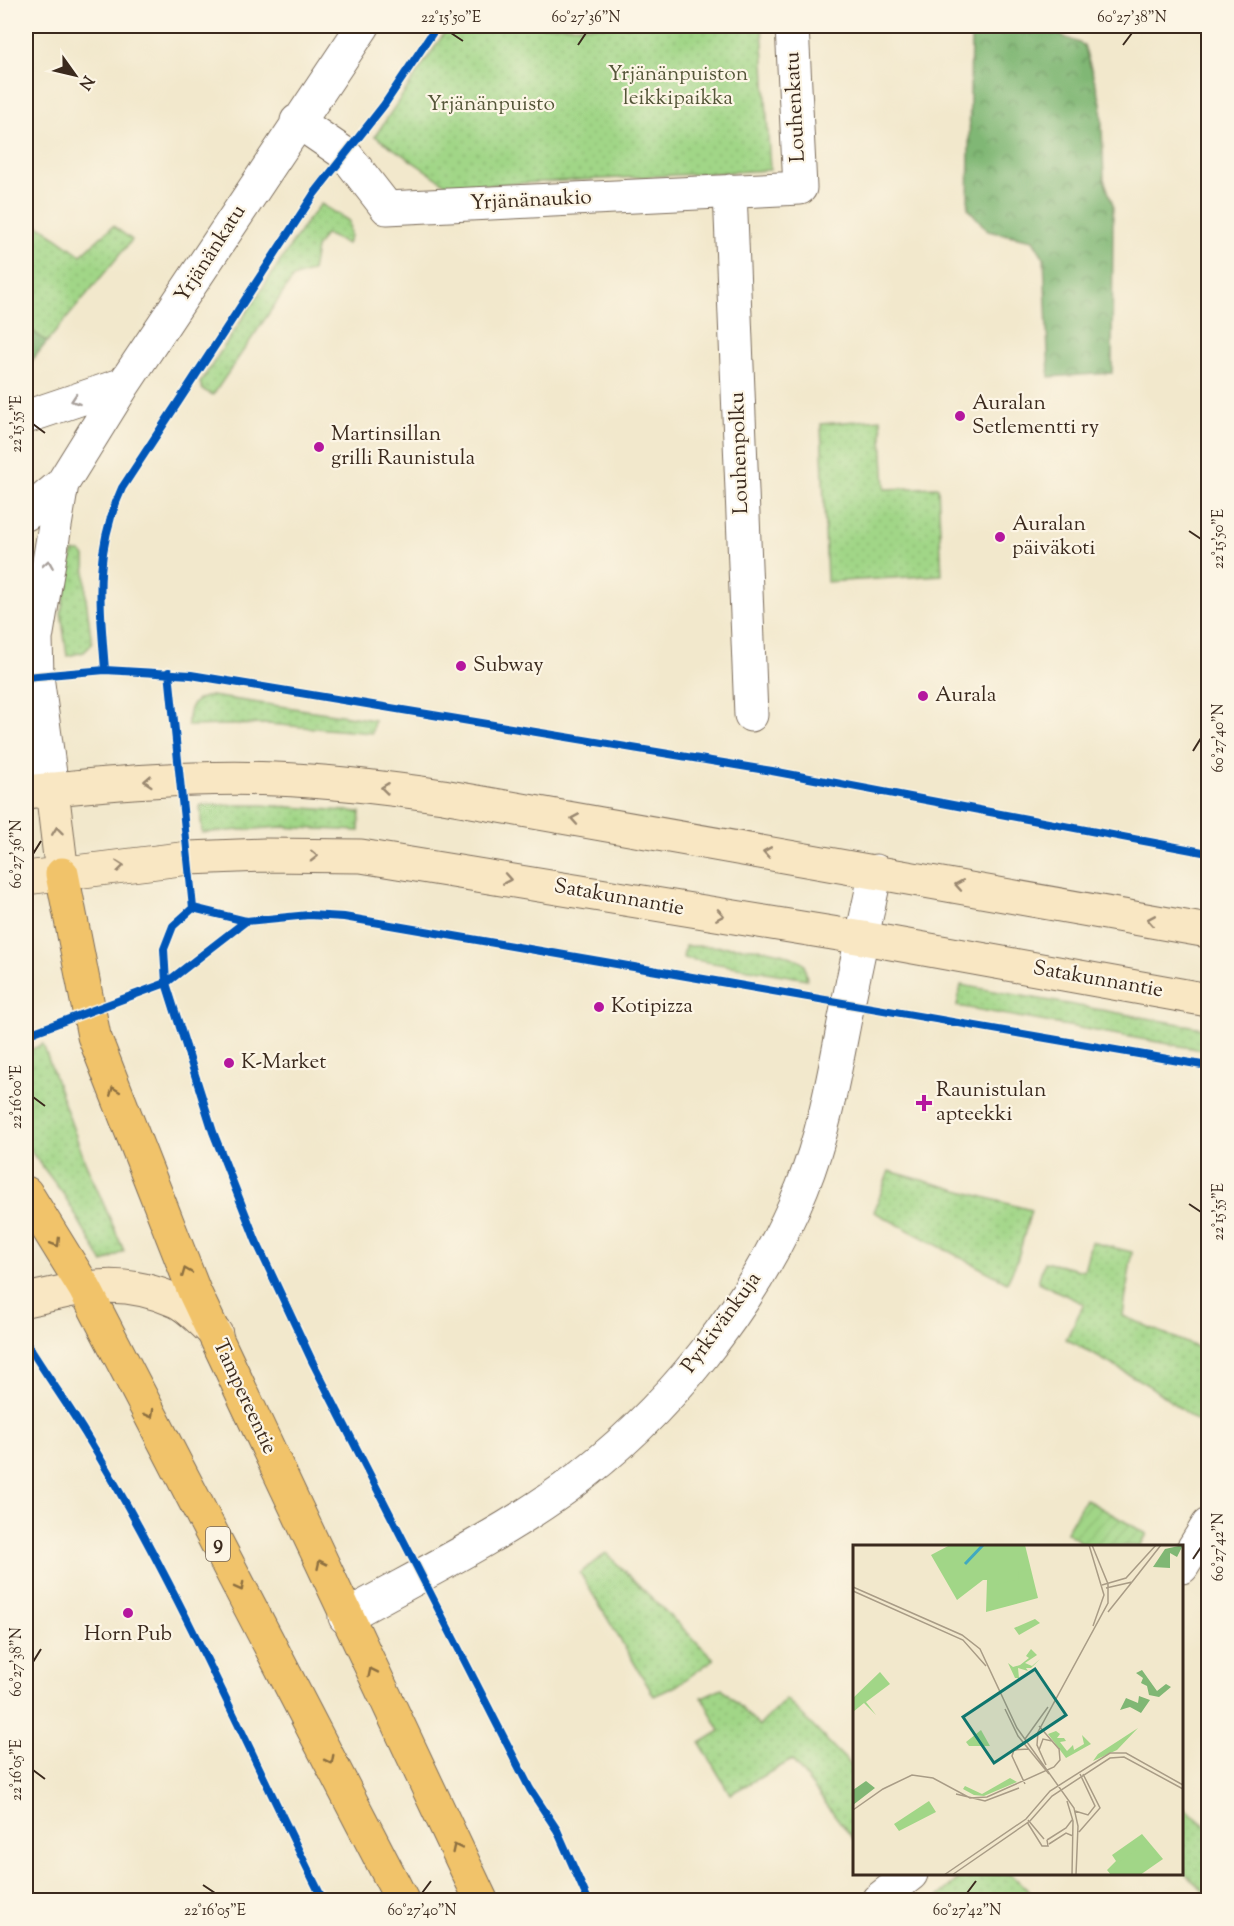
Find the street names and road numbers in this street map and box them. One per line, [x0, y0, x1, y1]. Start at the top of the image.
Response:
street label: Louhenkatu [778, 51, 814, 163]
street label: Yrjänänaukio [469, 183, 593, 219]
street label: Yrjänänkatu [168, 199, 254, 309]
street label: Louhenpolku [723, 391, 757, 515]
street label: Satakunnantie [552, 872, 686, 924]
street label: Satakunnantie [1031, 954, 1165, 1006]
street label: Pyrkivänkuja [675, 1266, 769, 1380]
street label: Tampereentie [204, 1335, 284, 1459]
road number: 9 [206, 1527, 230, 1561]

